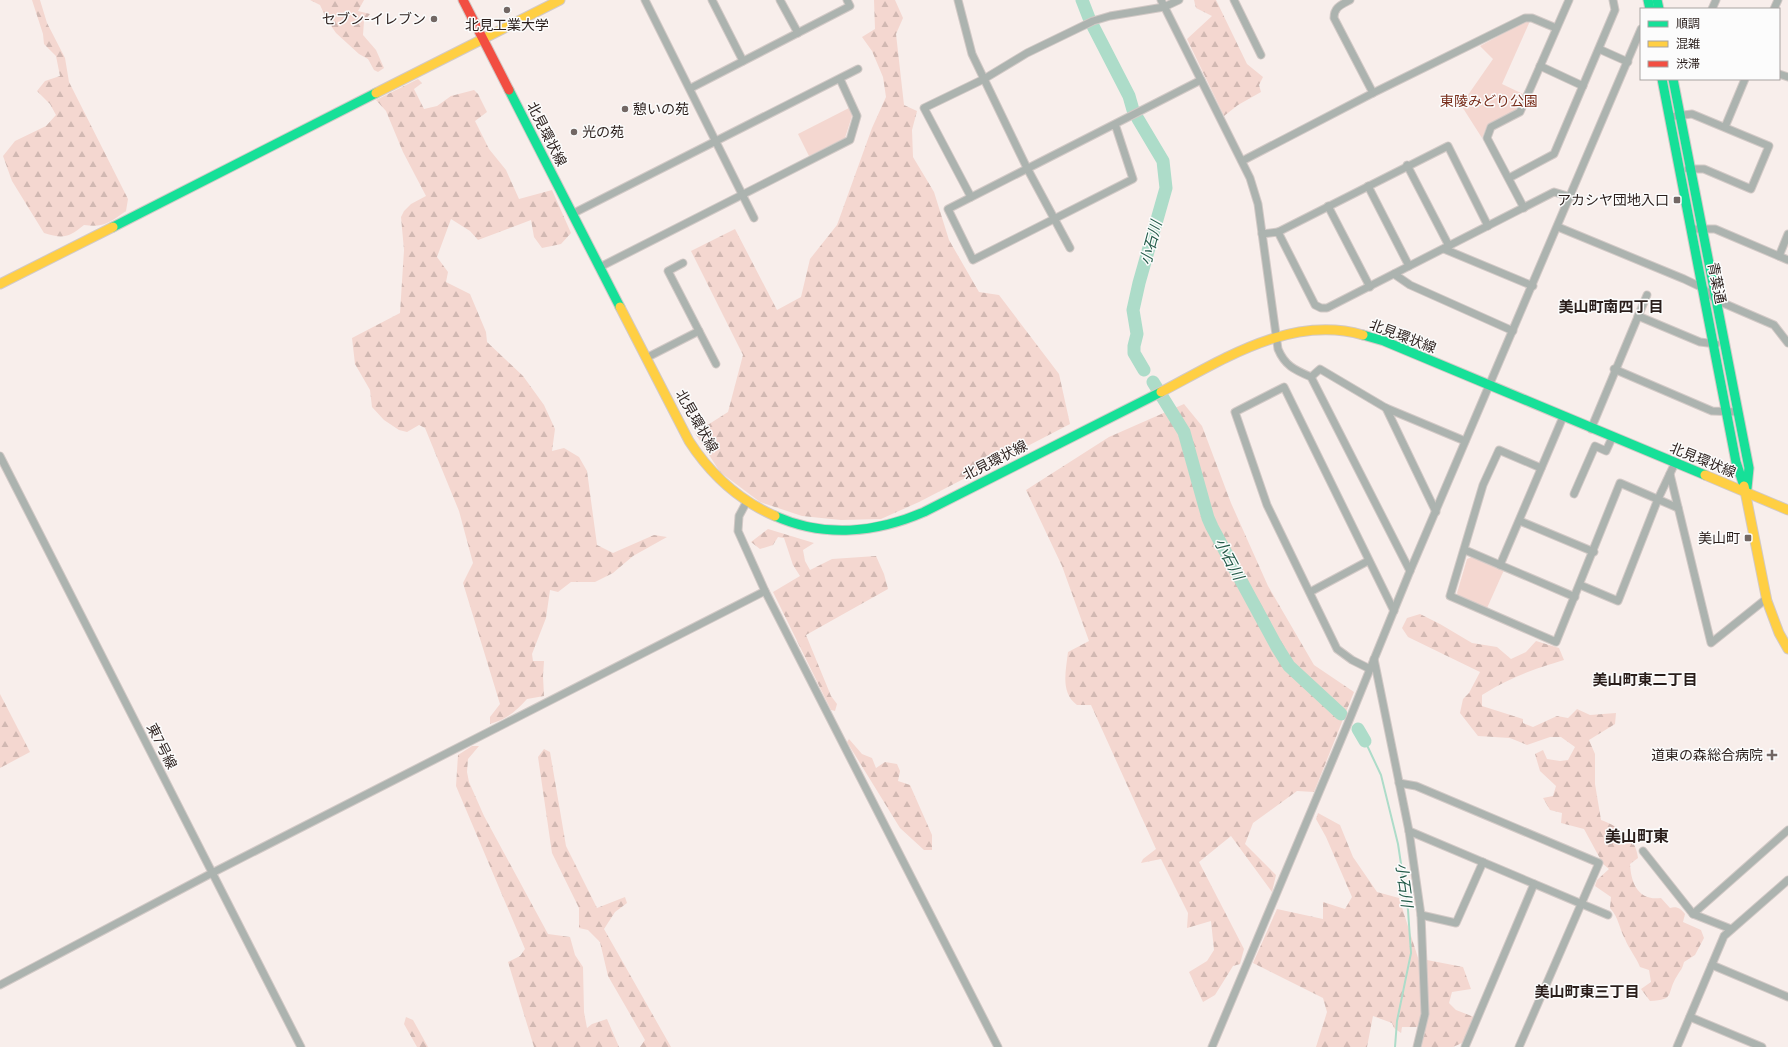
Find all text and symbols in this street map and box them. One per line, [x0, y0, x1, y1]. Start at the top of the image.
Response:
marker: 北見工業大学 [502, 5, 512, 15]
legend [1640, 8, 1780, 80]
place label: セブン-イレブン [322, 9, 426, 28]
marker: セブン-イレブン [429, 14, 439, 24]
place label: 北見工業大学 [465, 15, 549, 34]
text: 順調 [1676, 15, 1700, 32]
text: 混雑 [1676, 35, 1700, 52]
text: 渋滞 [1676, 55, 1700, 72]
park label: 東陵みどり公園 [1440, 91, 1538, 110]
street label: 北見環状線 [523, 98, 572, 169]
place label: 憩いの苑 [633, 99, 689, 118]
marker: 憩いの苑 [620, 104, 630, 114]
place label: 光の苑 [582, 122, 624, 141]
marker: 光の苑 [569, 127, 579, 137]
place label: アカシヤ団地入口 [1557, 190, 1669, 209]
marker: アカシヤ団地入口 [1672, 195, 1682, 205]
water label: 小石川 [1135, 216, 1167, 267]
street label: 青葉通 [1704, 260, 1731, 305]
district label: 美山町南四丁目 [1558, 296, 1664, 317]
street label: 北見環状線 [1367, 314, 1439, 357]
street label: 北見環状線 [672, 386, 723, 456]
street label: 北見環状線 [959, 435, 1030, 484]
street label: 北見環状線 [1667, 438, 1739, 481]
place label: 美山町 [1698, 528, 1740, 547]
marker: 美山町 [1743, 533, 1753, 543]
water label: 小石川 [1210, 534, 1250, 585]
district label: 美山町東二丁目 [1592, 669, 1698, 690]
street label: 東7号線 [143, 720, 182, 772]
place label: 道東の森総合病院 [1651, 745, 1763, 764]
marker: 道東の森総合病院 [1766, 749, 1778, 761]
district label: 美山町東 [1605, 825, 1669, 847]
water label: 小石川 [1391, 861, 1418, 911]
district label: 美山町東三丁目 [1534, 981, 1640, 1002]

